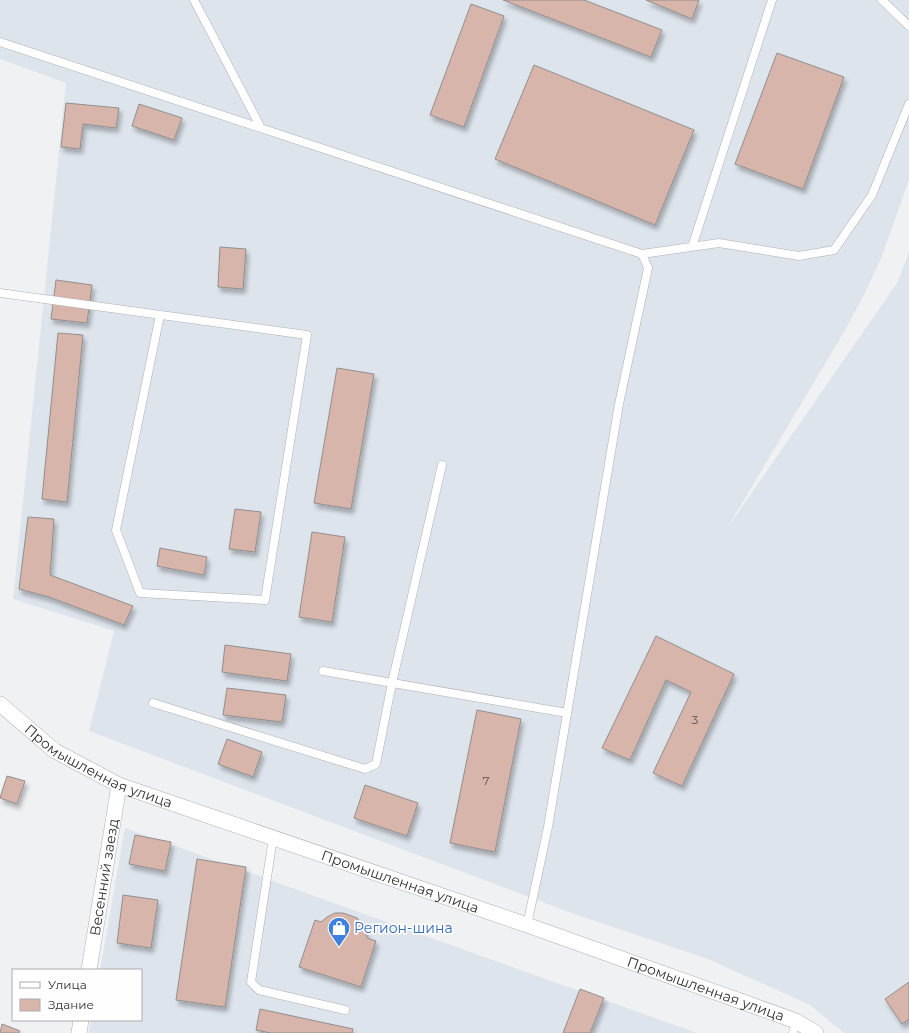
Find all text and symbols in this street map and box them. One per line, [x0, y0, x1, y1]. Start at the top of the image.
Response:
house number: 3 [692, 712, 699, 727]
street label: Промышленная улица [21, 720, 175, 812]
house number: 7 [482, 773, 490, 788]
street label: Весенний заезд [86, 817, 122, 937]
street label: Промышленная улица [319, 846, 481, 917]
shop icon: Регион-шина [326, 915, 352, 948]
place label: Регион-шина [354, 919, 453, 937]
street label: Промышленная улица [625, 952, 787, 1025]
legend [12, 969, 142, 1021]
text: Улица [48, 977, 87, 992]
text: Здание [48, 997, 94, 1012]

